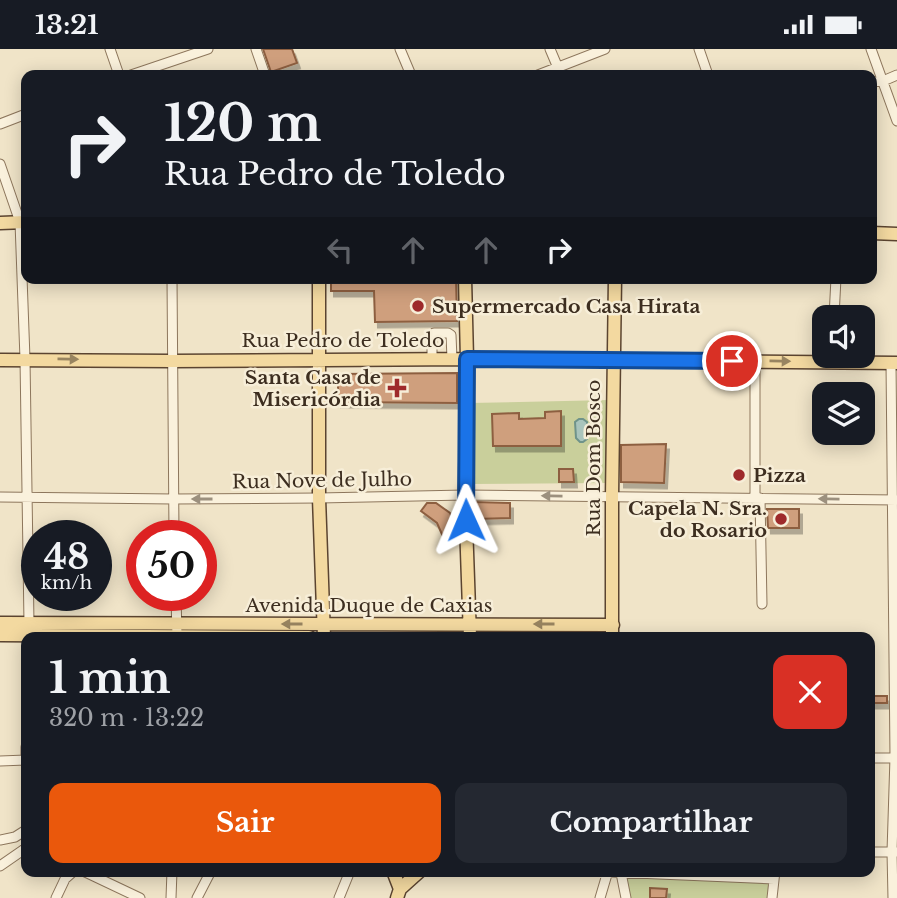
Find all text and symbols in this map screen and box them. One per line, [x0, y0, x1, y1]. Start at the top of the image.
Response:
text: 13:21 [35, 9, 99, 41]
text: 120 m [164, 93, 322, 154]
icon: right [49, 98, 140, 189]
text: Rua Pedro de Toledo [164, 154, 506, 194]
icon: left [321, 231, 359, 269]
icon: ahead [394, 231, 432, 269]
icon: ahead [467, 231, 505, 269]
icon: right [540, 231, 578, 269]
place label: Supermercado Casa Hirata [432, 295, 700, 318]
marker: Supermercado Casa Hirata [410, 298, 426, 314]
map controls [812, 305, 875, 445]
button: sound [812, 305, 875, 368]
street label: Rua Pedro de Toledo [242, 329, 444, 352]
pin [702, 331, 762, 391]
icon: arrive [713, 342, 751, 380]
one-way arrow [57, 353, 79, 365]
one-way arrow [769, 355, 791, 367]
place label: Santa Casa de Misericórdia [245, 366, 381, 411]
marker: Santa Casa de Misericórdia [387, 378, 407, 398]
street label: Rua Dom Bosco [582, 380, 605, 536]
button: layers [812, 382, 875, 445]
place label: Pizza [753, 464, 806, 487]
street label: Rua Nove de Julho [232, 467, 412, 494]
marker: Pizza [731, 467, 747, 483]
position arrow [429, 483, 503, 557]
one-way arrow [541, 490, 563, 502]
one-way arrow [191, 493, 213, 505]
one-way arrow [818, 493, 840, 505]
place label: Capela N. Sra. do Rosario [628, 497, 767, 542]
marker: Capela N. Sra. do Rosario [773, 511, 789, 527]
speed limit sign: 50 [126, 520, 217, 611]
text: 48 [44, 535, 89, 578]
text: km/h [41, 572, 92, 594]
street label: Avenida Duque de Caxias [245, 594, 492, 617]
one-way arrow [281, 618, 303, 630]
one-way arrow [533, 619, 555, 630]
text: 1 min [49, 652, 171, 704]
button: close [773, 655, 847, 729]
text: 320 m · 13:22 [49, 704, 204, 732]
button: Sair [49, 783, 441, 863]
button: Compartilhar [455, 783, 847, 863]

